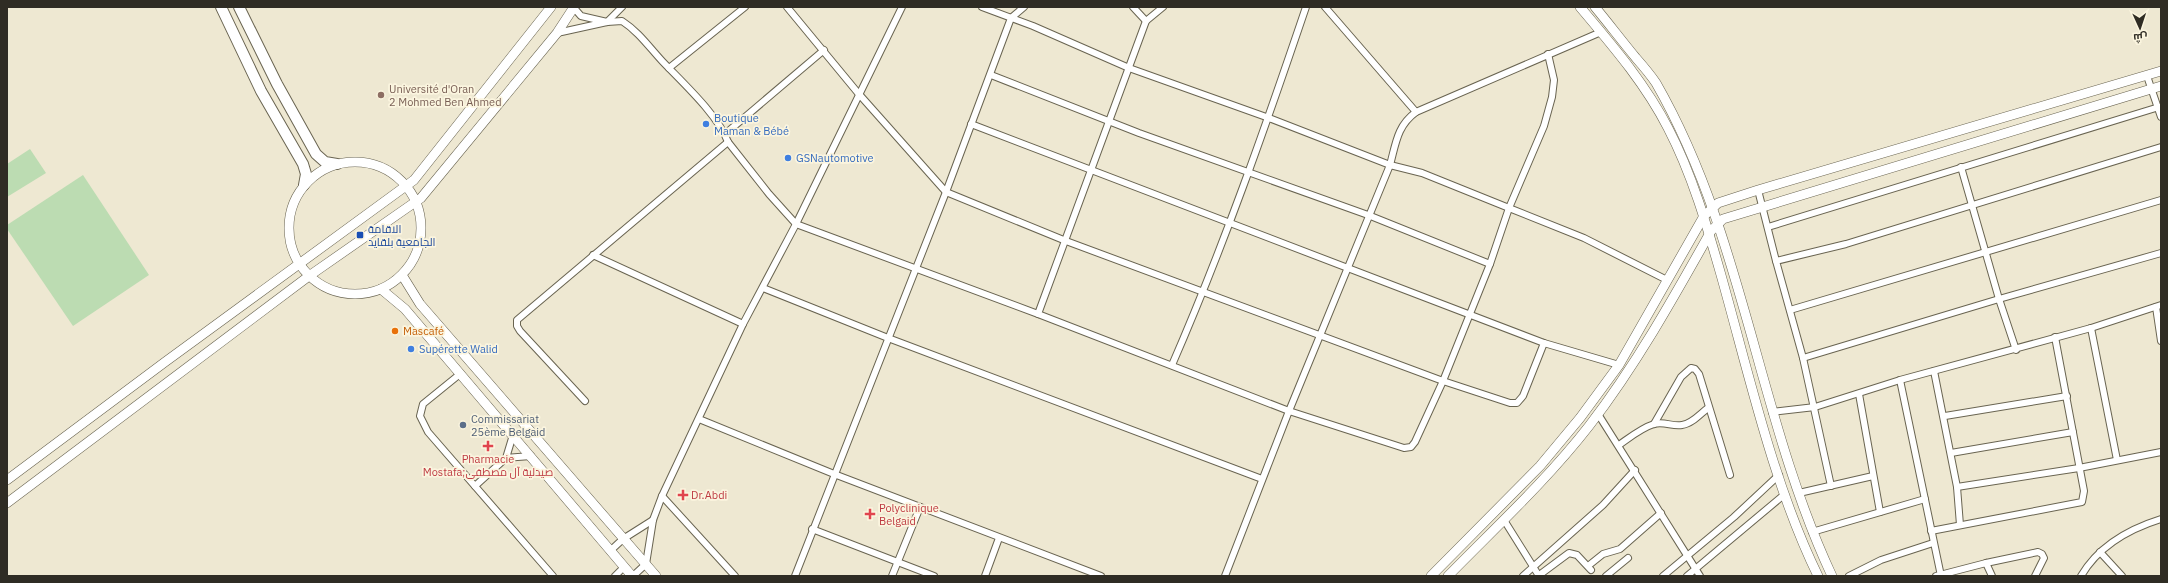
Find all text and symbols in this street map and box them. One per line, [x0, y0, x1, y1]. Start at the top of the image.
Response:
north arrow [2120, 8, 2160, 48]
text: ش [2133, 31, 2148, 45]
place label: Université d'Oran 2 Mohmed Ben Ahmed [389, 82, 502, 109]
marker: Université d'Oran 2 Mohmed Ben Ahmed [376, 90, 386, 100]
place label: Boutique Maman & Bébé [714, 111, 789, 138]
marker: Boutique Maman & Bébé [701, 119, 711, 129]
place label: GSNautomotive [796, 151, 874, 165]
marker: GSNautomotive [783, 153, 793, 163]
place label: الاقامة الجامعية بلقايد [368, 222, 436, 249]
marker: الاقامة الجامعية بلقايد [355, 230, 365, 240]
place label: Mascafé [403, 324, 444, 338]
marker: Mascafé [390, 326, 400, 336]
place label: Supérette Walid [419, 342, 498, 356]
marker: Supérette Walid [406, 344, 416, 354]
place label: Commissariat 25ème Belgaid [471, 412, 545, 439]
marker: Commissariat 25ème Belgaid [458, 420, 468, 430]
marker: Pharmacie Mostafa;صيدلية آل مصطفى [483, 441, 493, 451]
place label: Pharmacie Mostafa;صيدلية آل مصطفى [423, 452, 553, 479]
place label: Dr.Abdi [691, 488, 727, 502]
marker: Dr.Abdi [678, 490, 688, 500]
place label: Polyclinique Belgaid [879, 501, 939, 528]
marker: Polyclinique Belgaid [864, 508, 876, 520]

